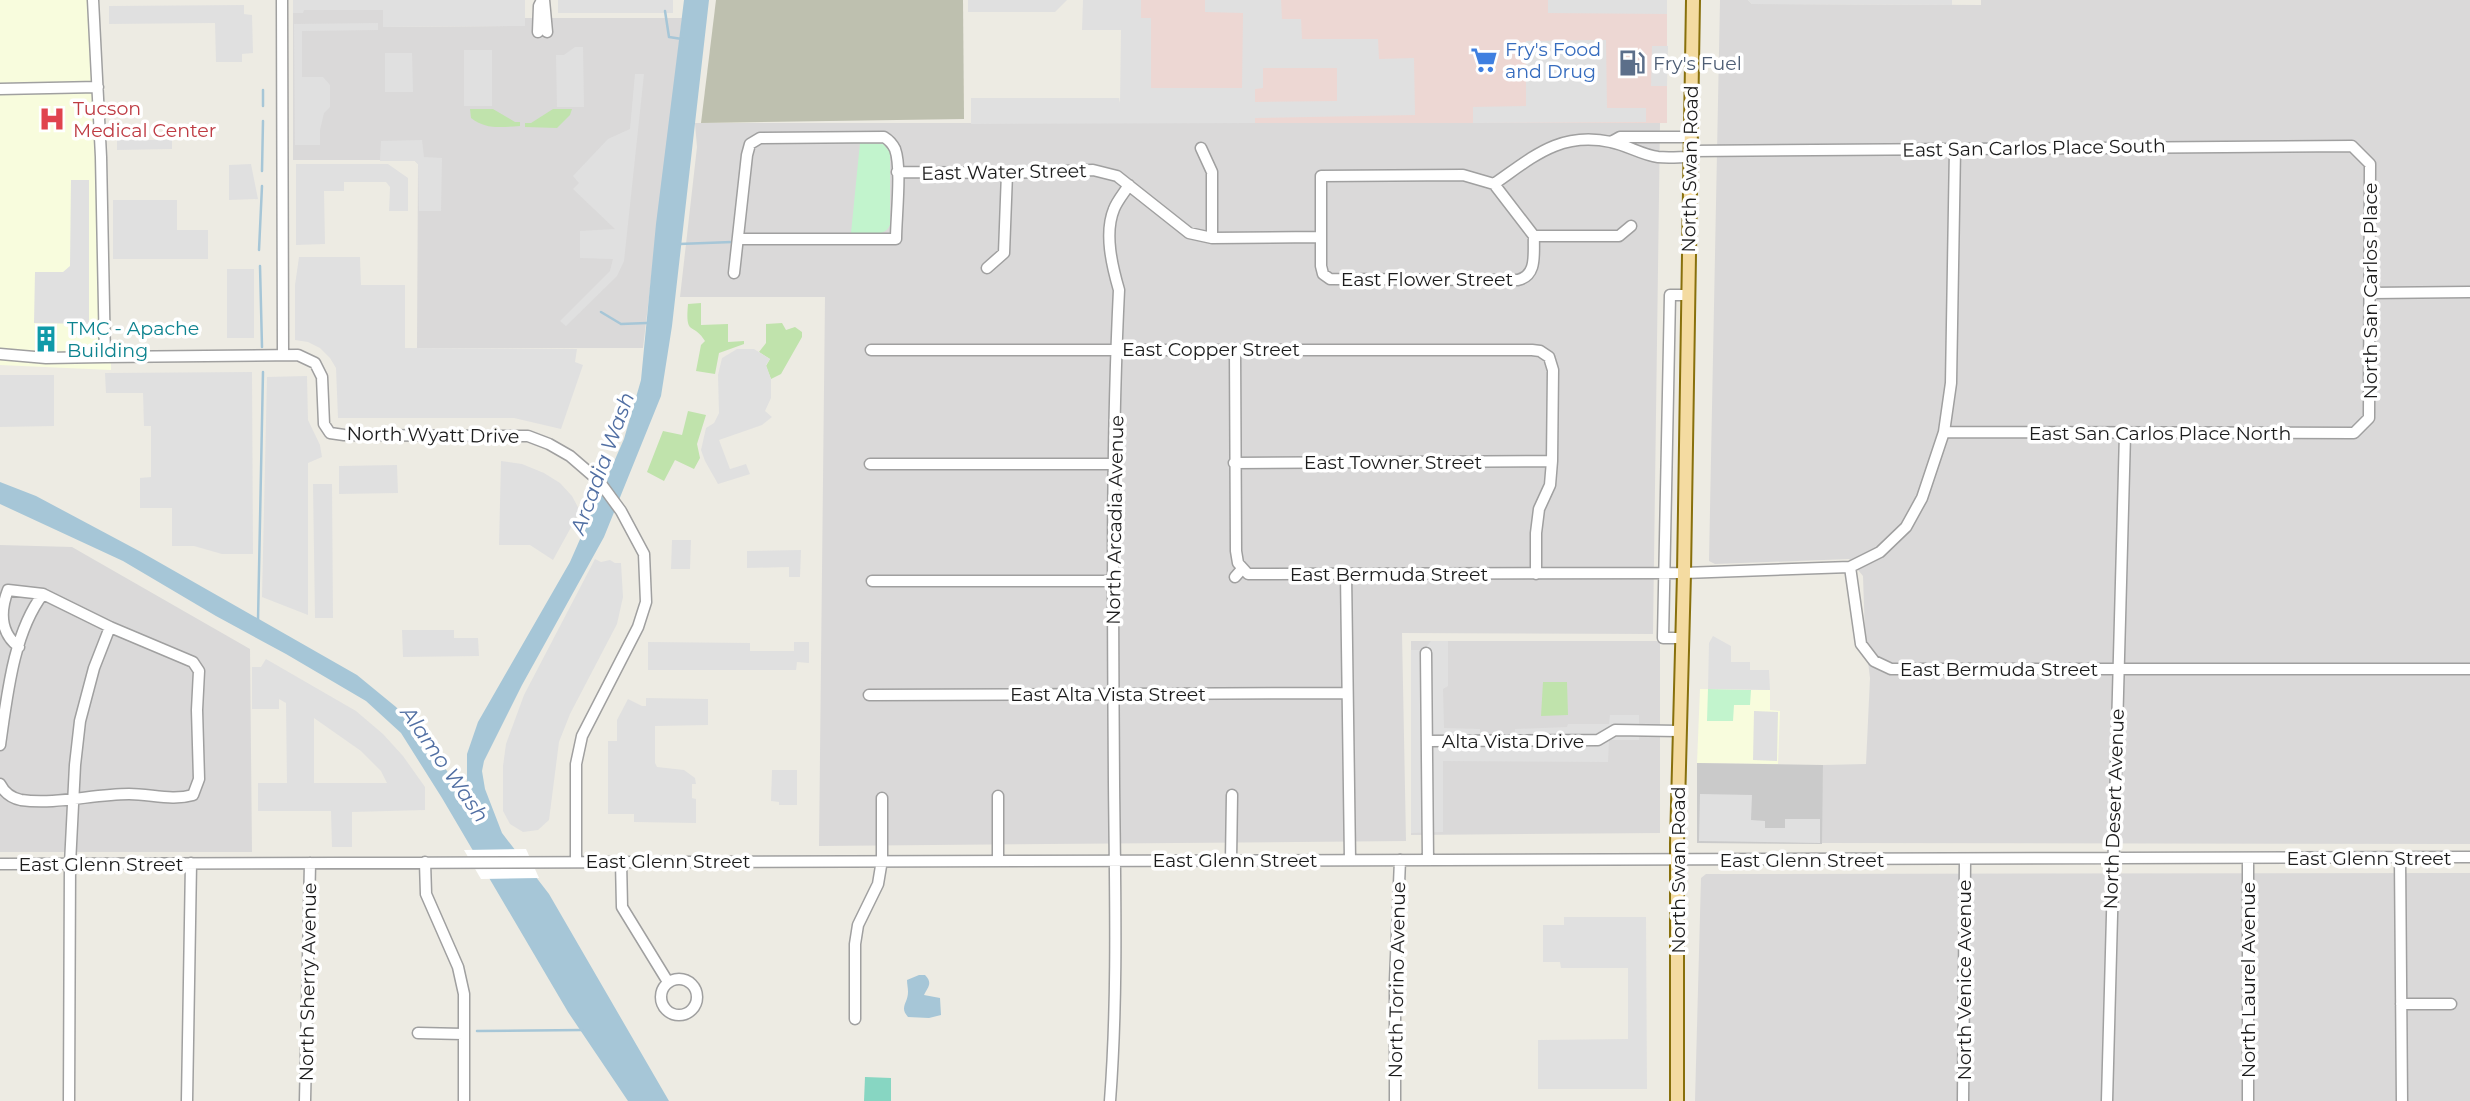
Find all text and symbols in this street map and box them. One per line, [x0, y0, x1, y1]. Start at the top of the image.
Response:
place label: Fry's Food and Drug [1505, 38, 1601, 83]
supermarket icon: Fry's Food and Drug [1469, 45, 1499, 75]
fuel station icon: Fry's Fuel [1617, 48, 1647, 78]
place label: Fry's Fuel [1653, 52, 1742, 75]
street label: North Swan Road [1677, 85, 1703, 253]
place label: Tucson Medical Center [73, 97, 216, 142]
hospital icon: Tucson Medical Center [37, 104, 67, 134]
street label: East San Carlos Place South [1902, 134, 2166, 162]
street label: East Water Street [921, 159, 1087, 185]
street label: North San Carlos Place [2359, 183, 2382, 399]
street label: East Flower Street [1341, 268, 1514, 291]
place label: TMC - Apache Building [67, 317, 199, 362]
building icon: TMC - Apache Building [31, 324, 61, 354]
street label: East Copper Street [1122, 338, 1300, 361]
water label: Arcadia Wash [564, 389, 639, 539]
street label: North Arcadia Avenue [1102, 415, 1128, 625]
street label: North Wyatt Drive [346, 422, 520, 448]
street label: East San Carlos Place North [2029, 422, 2291, 445]
street label: East Towner Street [1304, 451, 1482, 474]
street label: East Bermuda Street [1290, 563, 1489, 586]
street label: East Bermuda Street [1900, 658, 2099, 681]
street label: East Alta Vista Street [1010, 683, 1206, 706]
water label: Alamo Wash [395, 699, 494, 827]
street label: North Desert Avenue [2099, 708, 2129, 910]
street label: Alta Vista Drive [1442, 730, 1584, 753]
street label: North Swan Road [1667, 786, 1690, 954]
street label: East Glenn Street [2286, 847, 2452, 870]
street label: East Glenn Street [1152, 849, 1318, 872]
street label: East Glenn Street [1719, 849, 1885, 872]
street label: East Glenn Street [585, 850, 751, 873]
street label: East Glenn Street [18, 853, 184, 876]
street label: North Venice Avenue [1953, 879, 1976, 1081]
street label: North Sherry Avenue [295, 882, 321, 1082]
street label: North Torino Avenue [1384, 882, 1410, 1078]
street label: North Laurel Avenue [2237, 882, 2260, 1078]

